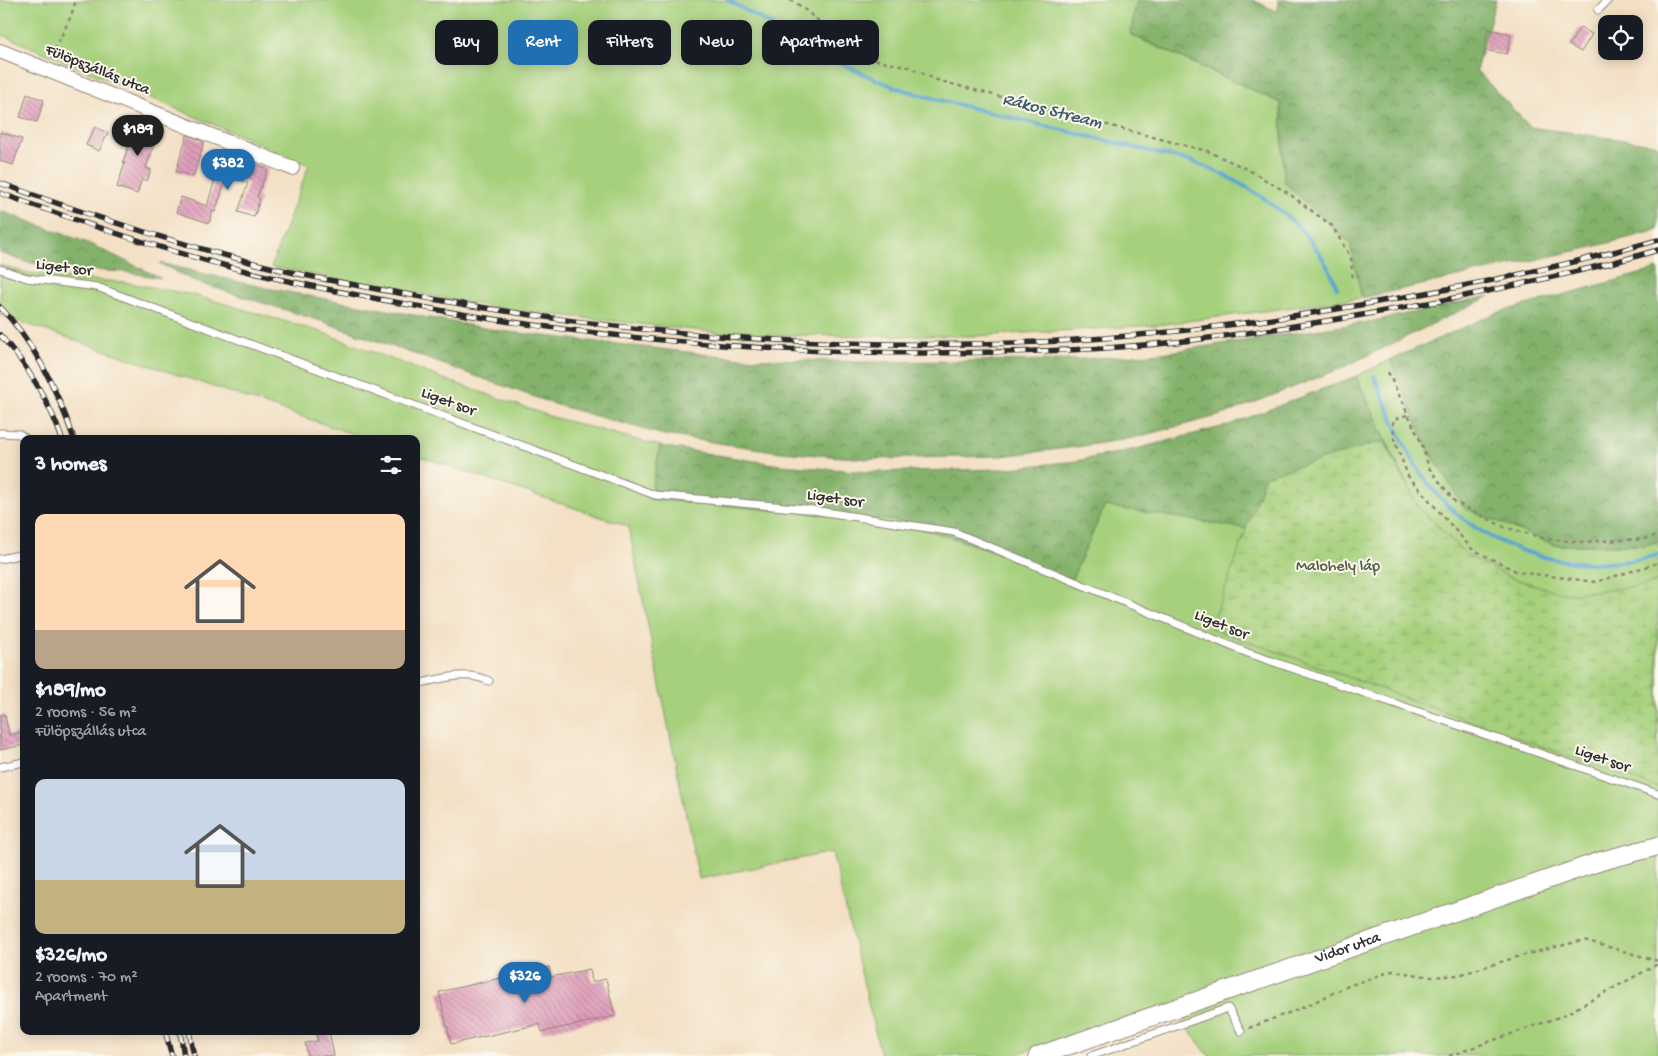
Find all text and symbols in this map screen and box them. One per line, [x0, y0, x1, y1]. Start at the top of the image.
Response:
map controls [1598, 15, 1643, 60]
button: locate [1598, 15, 1643, 60]
chip: Buy [435, 20, 498, 65]
chip: Rent [508, 20, 578, 65]
chip: Filters [588, 20, 671, 65]
chip: New [681, 20, 752, 65]
chip: Apartment [762, 20, 879, 65]
street label: Fülöpszállás utca [41, 41, 153, 101]
water label: Rákos Stream [1000, 89, 1104, 135]
pin: $189 [108, 114, 168, 157]
text: $189 [123, 121, 153, 140]
pin: $382 [198, 148, 258, 191]
text: $382 [212, 155, 244, 174]
street label: Liget sor [35, 256, 95, 282]
street label: Liget sor [418, 384, 479, 422]
icon: filters [377, 451, 405, 479]
text: 3 homes [35, 453, 107, 478]
street label: Liget sor [806, 487, 866, 514]
icon: home [175, 546, 265, 636]
park label: Malohely láp [1296, 558, 1380, 577]
street label: Liget sor [1191, 607, 1252, 646]
text: $189/mo [35, 679, 106, 704]
text: 2 rooms · 56 m² [35, 704, 137, 723]
text: Fülöpszállás utca [35, 723, 146, 742]
street label: Liget sor [1572, 742, 1633, 779]
icon: home [175, 811, 265, 901]
street label: Vidor utca [1312, 928, 1384, 969]
text: $326/mo [35, 944, 107, 969]
pin: $326 [495, 962, 555, 1004]
text: $326 [509, 968, 541, 987]
text: 2 rooms · 70 m² [35, 969, 138, 988]
text: Apartment [35, 988, 107, 1007]

